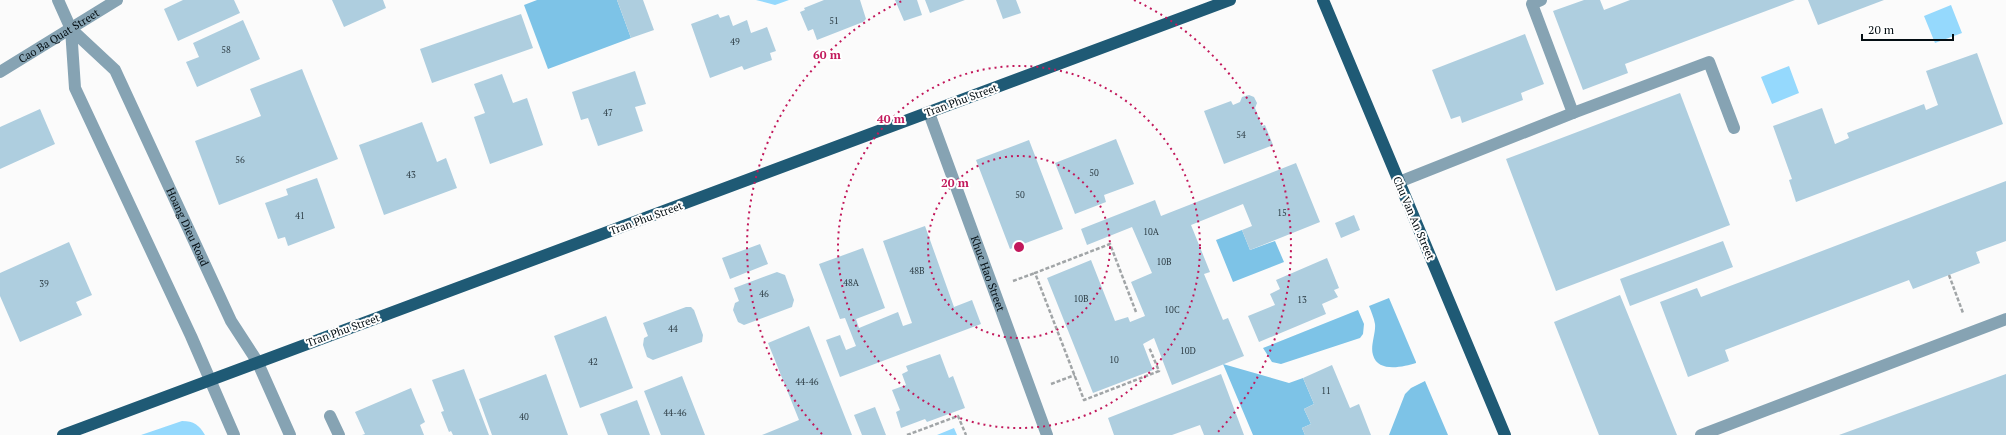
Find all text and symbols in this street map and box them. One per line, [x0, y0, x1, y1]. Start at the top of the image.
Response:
street label: Cao Ba Quat Street [16, 6, 102, 66]
house number: 51 [829, 15, 839, 27]
scale bar [1862, 16, 1953, 42]
text: 20 m [1868, 22, 1895, 37]
house number: 49 [730, 36, 740, 48]
house number: 58 [221, 44, 231, 56]
text: 60 m [813, 47, 841, 62]
street label: Tran Phu Street [923, 80, 999, 120]
house number: 47 [603, 107, 613, 119]
text: 40 m [877, 111, 905, 126]
house number: 54 [1236, 129, 1246, 141]
house number: 56 [235, 154, 245, 166]
house number: 50 [1089, 167, 1099, 179]
house number: 43 [406, 169, 416, 181]
street label: Chu Van An Street [1390, 174, 1438, 262]
text: 20 m [941, 175, 969, 190]
street label: Hoang Dieu Road [163, 185, 212, 268]
house number: 50 [1015, 189, 1025, 201]
street label: Tran Phu Street [608, 198, 684, 238]
house number: 15 [1277, 207, 1287, 219]
house number: 41 [295, 210, 305, 222]
house number: 10A [1143, 226, 1160, 238]
street label: Khuc Hao Street [968, 234, 1008, 313]
centre of rings [1012, 240, 1026, 254]
house number: 10B [1156, 256, 1172, 268]
house number: 48B [909, 265, 925, 277]
house number: 48A [843, 277, 860, 289]
house number: 39 [39, 278, 49, 290]
house number: 46 [759, 288, 769, 300]
house number: 10B [1073, 293, 1089, 305]
house number: 13 [1297, 294, 1307, 306]
house number: 10C [1164, 304, 1180, 316]
street label: Tran Phu Street [305, 310, 381, 350]
house number: 44 [668, 323, 678, 335]
house number: 10D [1180, 345, 1196, 357]
house number: 10 [1109, 354, 1119, 366]
house number: 42 [588, 356, 598, 368]
house number: 44-46 [795, 376, 819, 388]
house number: 11 [1321, 385, 1331, 397]
house number: 44-46 [663, 407, 687, 419]
house number: 40 [519, 411, 529, 423]

